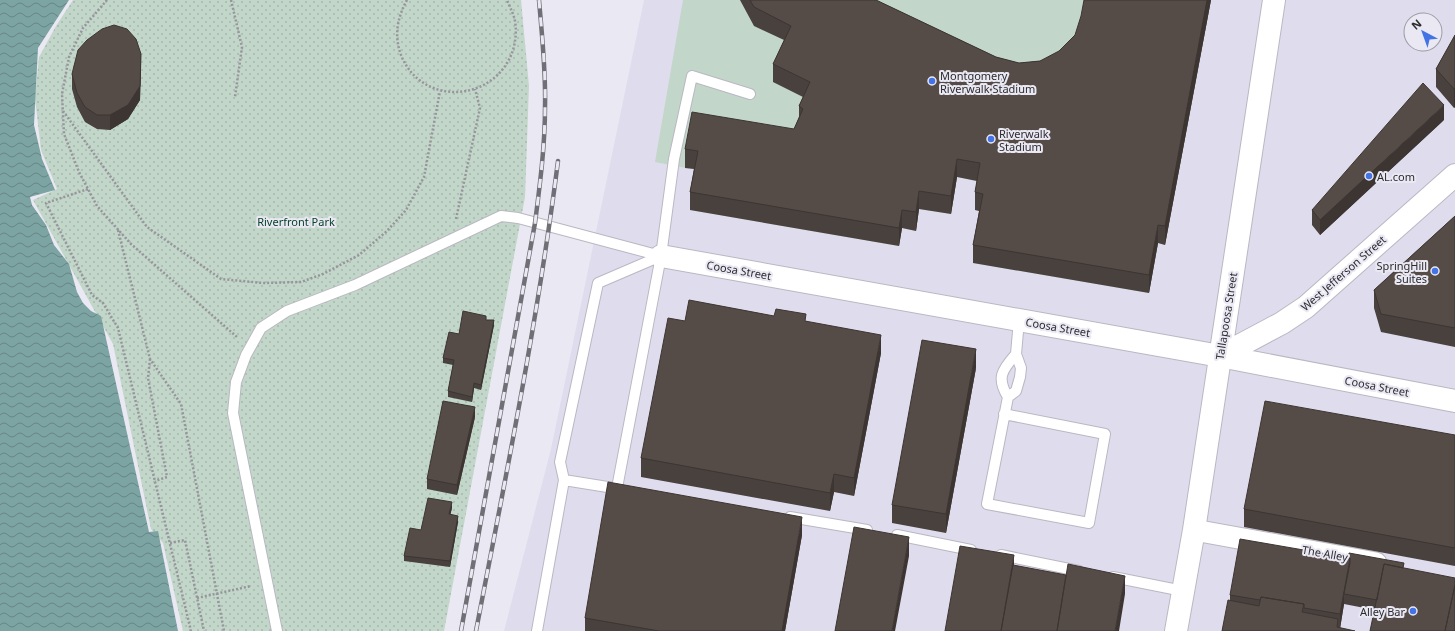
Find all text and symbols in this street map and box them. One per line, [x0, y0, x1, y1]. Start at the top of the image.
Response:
north arrow [1403, 12, 1443, 52]
text: N [1408, 15, 1424, 33]
place label: Montgomery Riverwalk Stadium [940, 68, 1035, 96]
marker: Montgomery Riverwalk Stadium [927, 76, 937, 86]
place label: Riverwalk Stadium [999, 126, 1049, 154]
marker: Riverwalk Stadium [986, 134, 996, 144]
place label: AL.com [1377, 169, 1415, 184]
marker: AL.com [1364, 171, 1374, 181]
park label: Riverfront Park [257, 214, 335, 229]
street label: West Jefferson Street [1297, 232, 1389, 314]
street label: Coosa Street [706, 257, 772, 283]
place label: SpringHill Suites [1377, 258, 1427, 286]
marker: SpringHill Suites [1430, 266, 1440, 276]
street label: Tallapoosa Street [1212, 271, 1240, 361]
street label: Coosa Street [1025, 314, 1091, 340]
street label: Coosa Street [1344, 372, 1410, 400]
street label: The Alley [1301, 542, 1349, 564]
place label: Alley Bar [1360, 604, 1405, 619]
marker: Alley Bar [1408, 606, 1418, 616]

